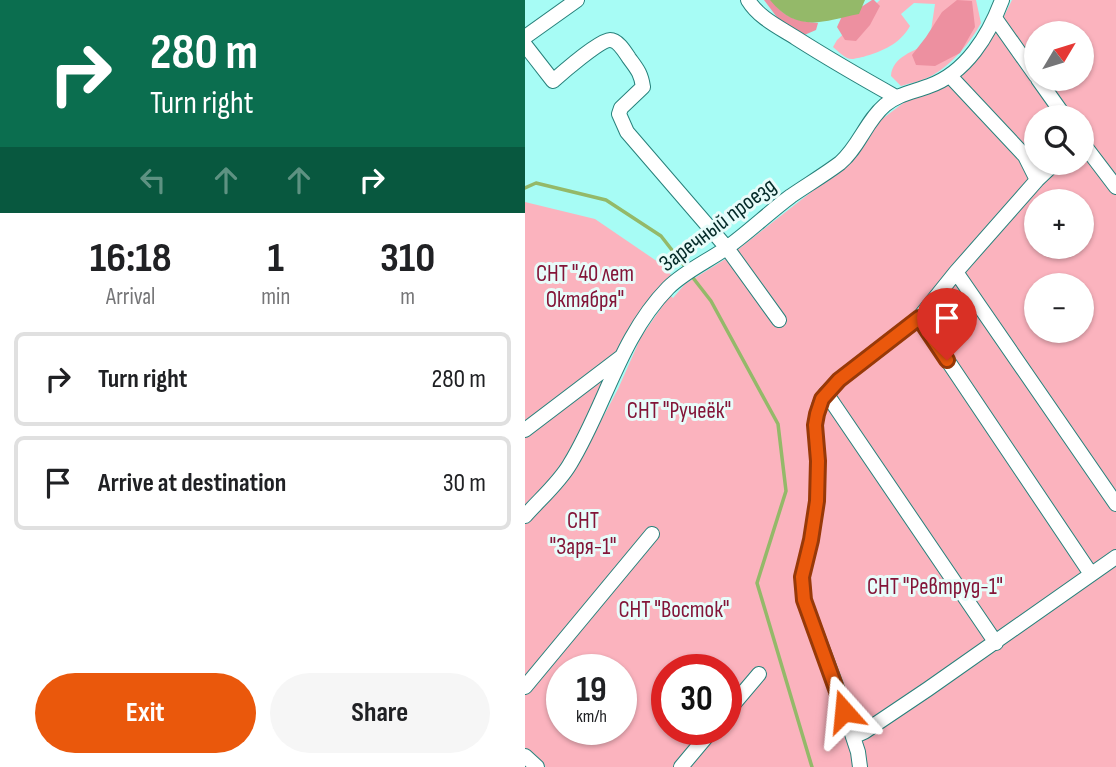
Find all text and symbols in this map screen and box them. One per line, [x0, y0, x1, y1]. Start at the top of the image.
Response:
north arrow [1024, 21, 1094, 91]
map controls [1024, 21, 1094, 343]
text: 280 m [150, 24, 258, 83]
icon: right [35, 28, 126, 119]
text: Turn right [150, 84, 254, 123]
button: search [1024, 105, 1094, 175]
icon: left [134, 161, 172, 199]
icon: ahead [207, 161, 245, 199]
icon: ahead [280, 161, 318, 199]
icon: right [353, 161, 391, 199]
street label: Заречный проезд [654, 172, 782, 278]
button: + [1024, 189, 1094, 259]
text: 16:18 [90, 233, 172, 284]
text: 1 [268, 233, 284, 284]
text: 310 [380, 233, 435, 284]
park label: СНТ "40 лет Октября" [536, 260, 634, 314]
button: − [1024, 273, 1094, 343]
text: Arrival [106, 283, 155, 311]
text: min [261, 283, 290, 311]
text: m [400, 283, 415, 311]
pin [917, 288, 977, 360]
icon: arrive [928, 299, 966, 337]
icon: right [39, 360, 77, 398]
text: Turn right [98, 364, 187, 395]
text: 280 m [431, 364, 486, 395]
park label: СНТ "Ручеёк" [627, 397, 731, 425]
icon: arrive [39, 464, 77, 502]
text: Arrive at destination [98, 468, 286, 499]
text: 30 m [443, 468, 486, 499]
park label: СНТ "Заря-1" [550, 507, 616, 561]
park label: СНТ "Ревтруд-1" [867, 573, 1003, 601]
park label: СНТ "Восток" [618, 596, 730, 624]
speed limit sign: 30 [651, 654, 742, 745]
text: 19 [576, 669, 607, 712]
button: Exit [35, 673, 256, 753]
button: Share [270, 673, 490, 753]
position arrow [807, 674, 881, 748]
text: km/h [576, 706, 607, 727]

